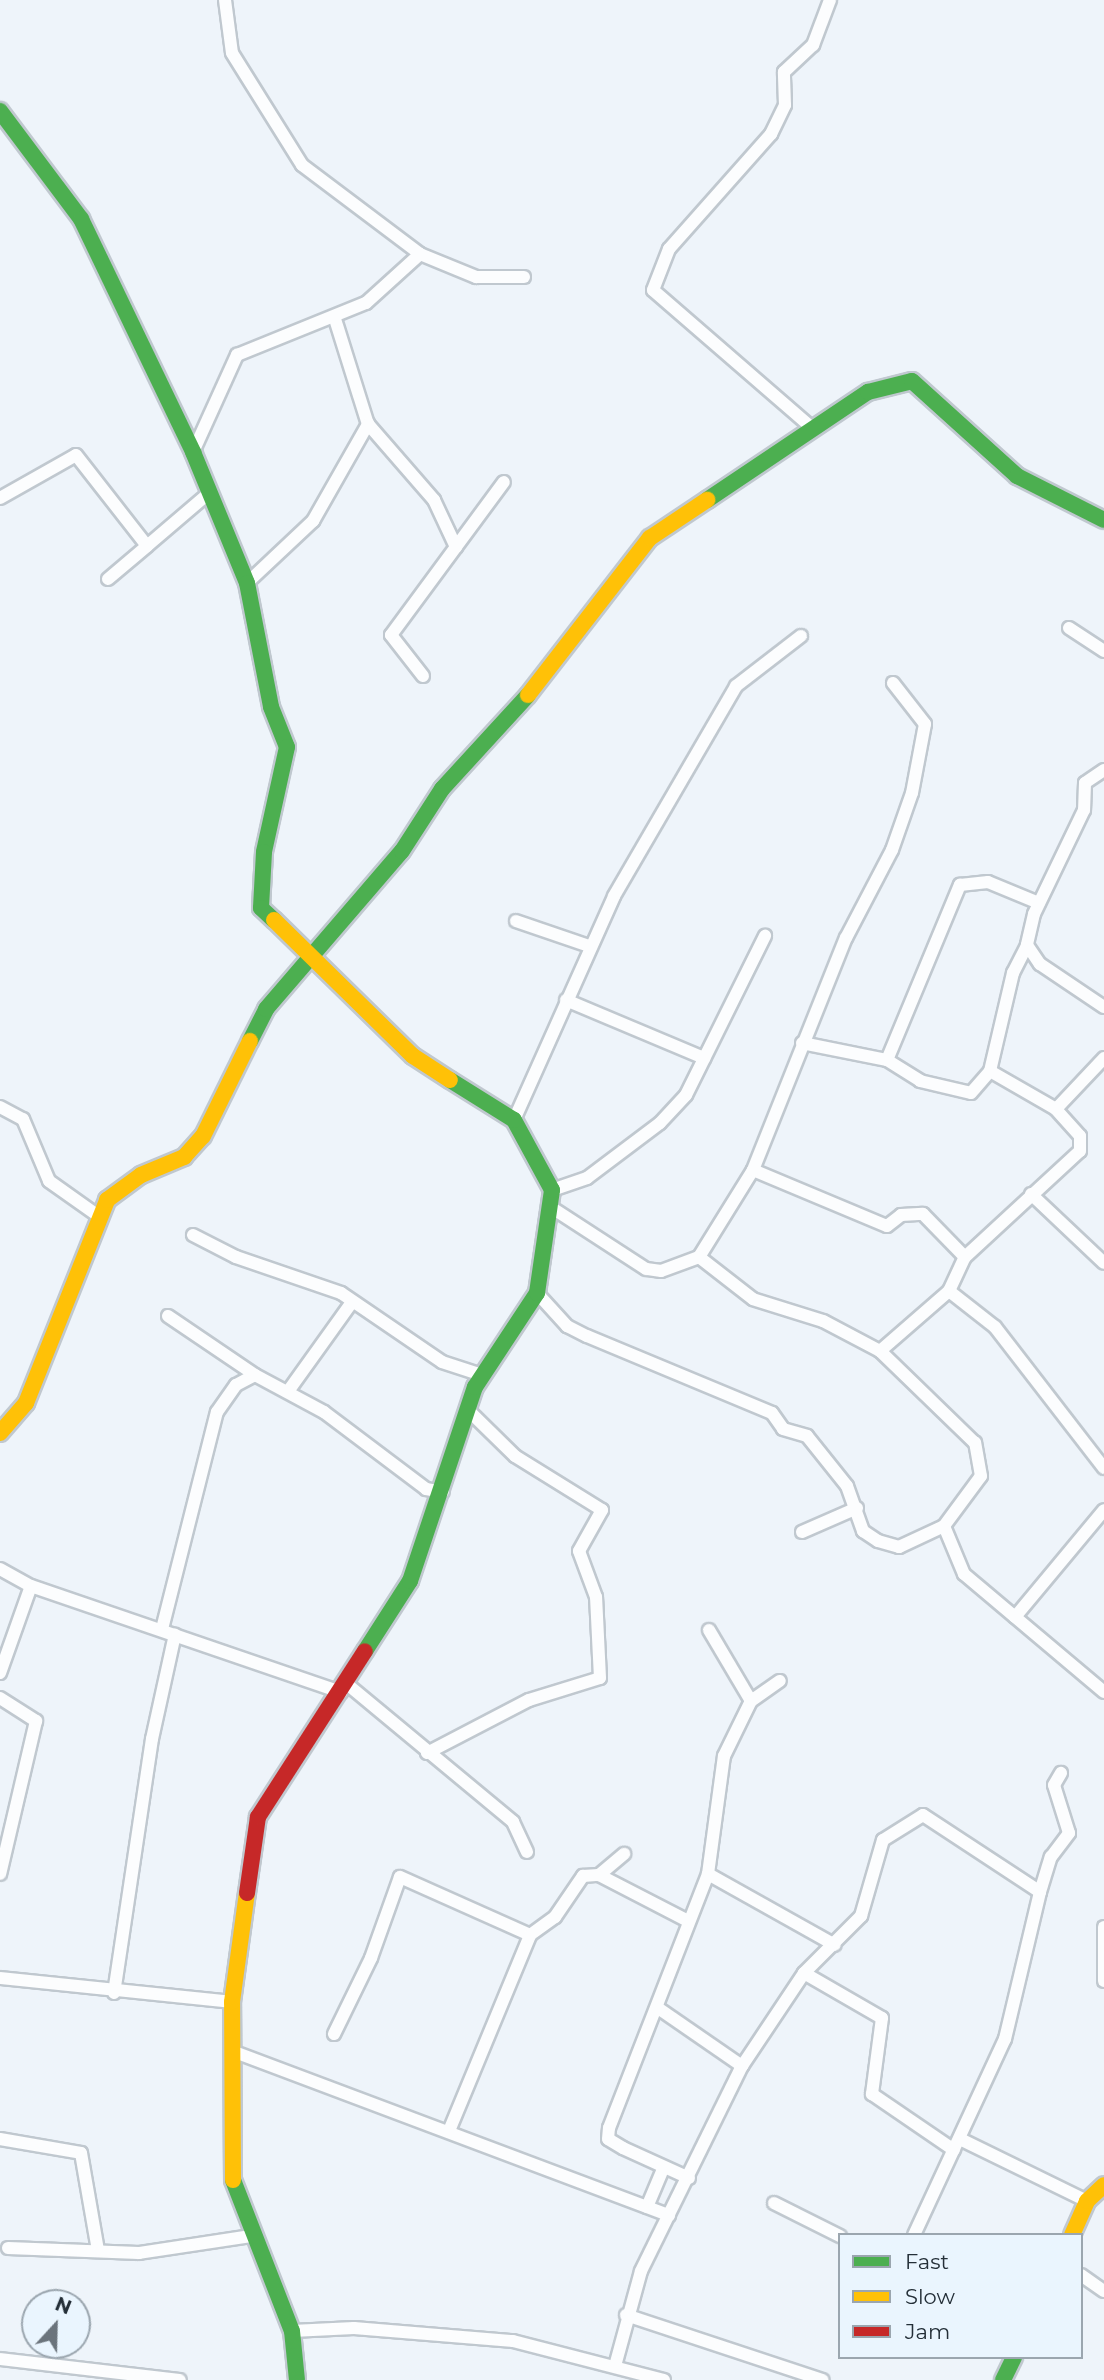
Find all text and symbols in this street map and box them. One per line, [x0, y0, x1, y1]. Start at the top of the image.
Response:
legend [838, 2233, 1083, 2359]
text: Fast [905, 2249, 949, 2274]
text: Slow [905, 2284, 955, 2309]
north arrow [21, 2289, 91, 2359]
text: N [52, 2292, 75, 2319]
text: Jam [905, 2319, 950, 2344]

